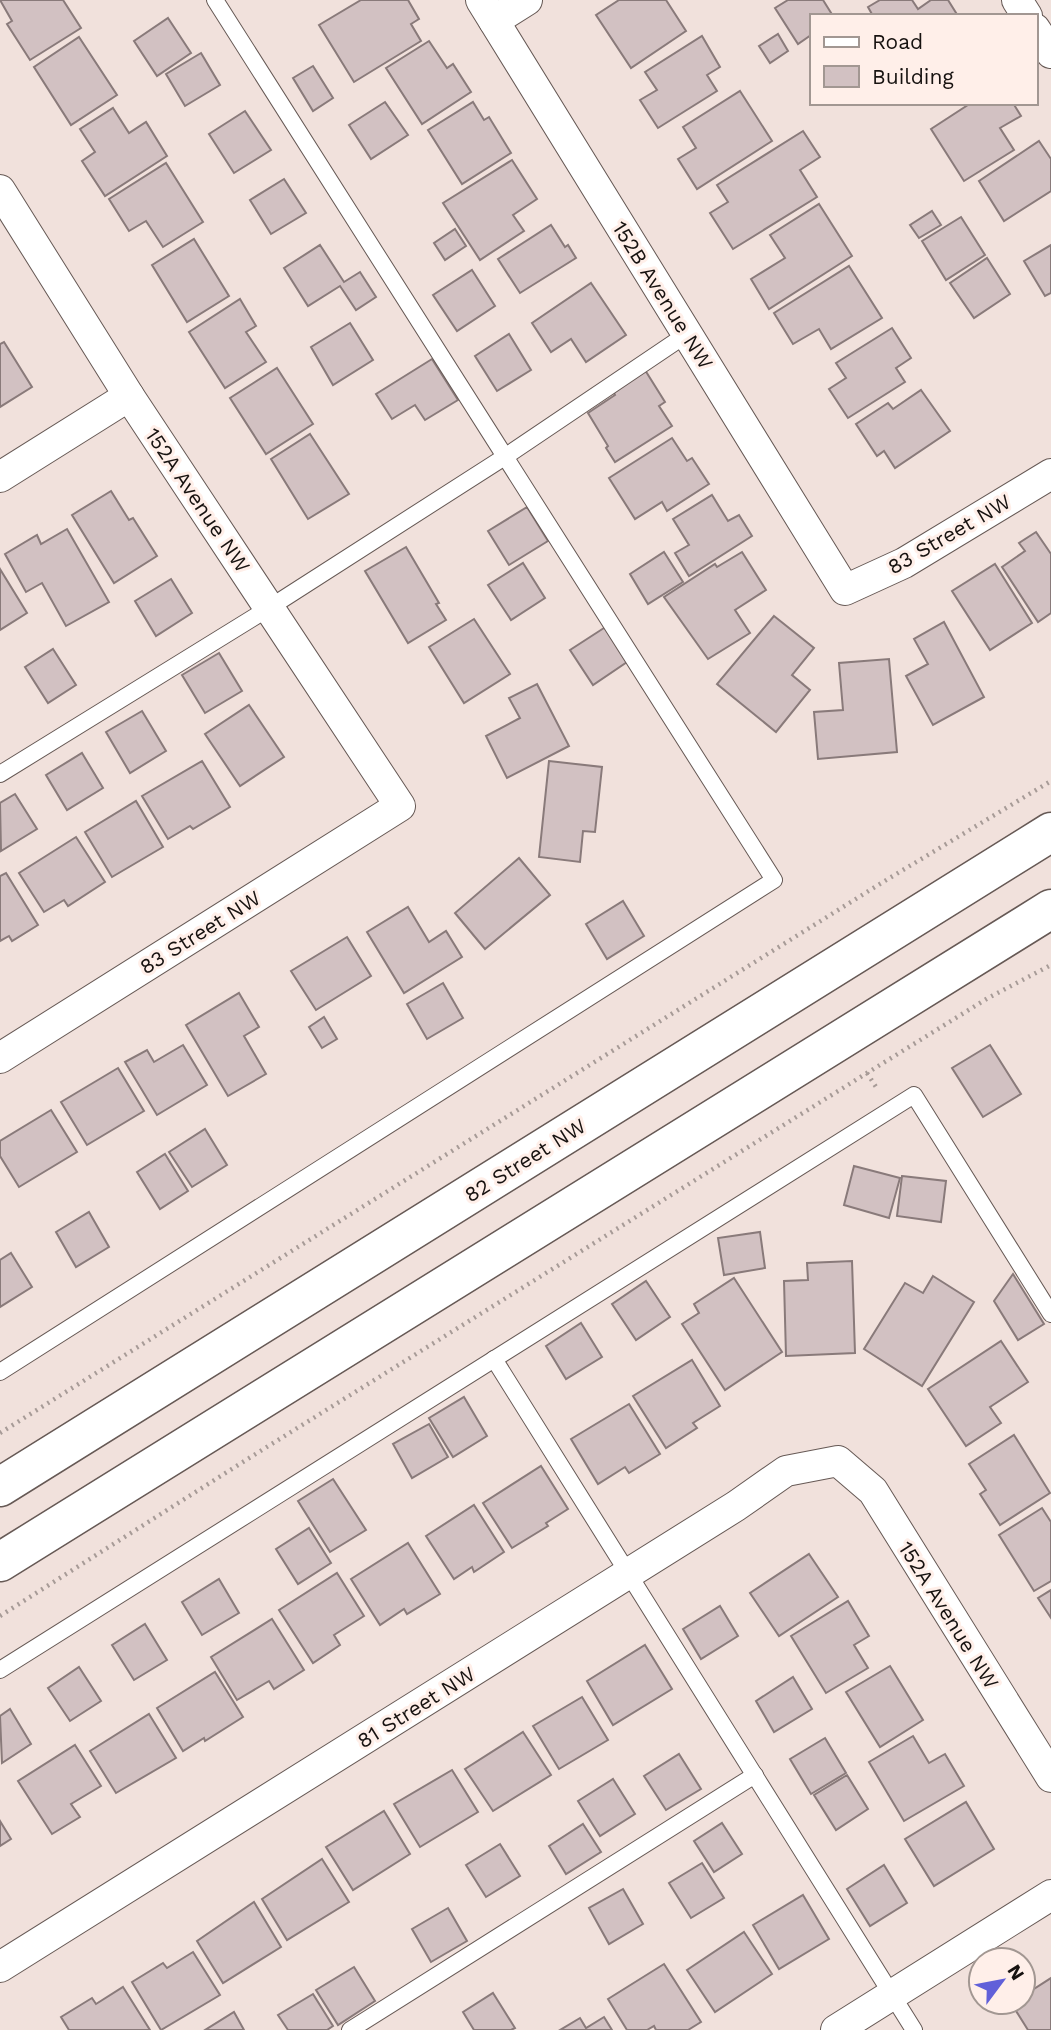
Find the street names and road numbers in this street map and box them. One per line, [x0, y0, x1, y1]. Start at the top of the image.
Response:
street label: 152B Avenue NW [607, 216, 719, 374]
street label: 152A Avenue NW [140, 423, 256, 577]
street label: 83 Street NW [883, 489, 1015, 579]
street label: 83 Street NW [135, 885, 265, 979]
street label: 82 Street NW [460, 1113, 590, 1207]
street label: 152A Avenue NW [894, 1537, 1004, 1693]
street label: 81 Street NW [352, 1661, 480, 1753]

